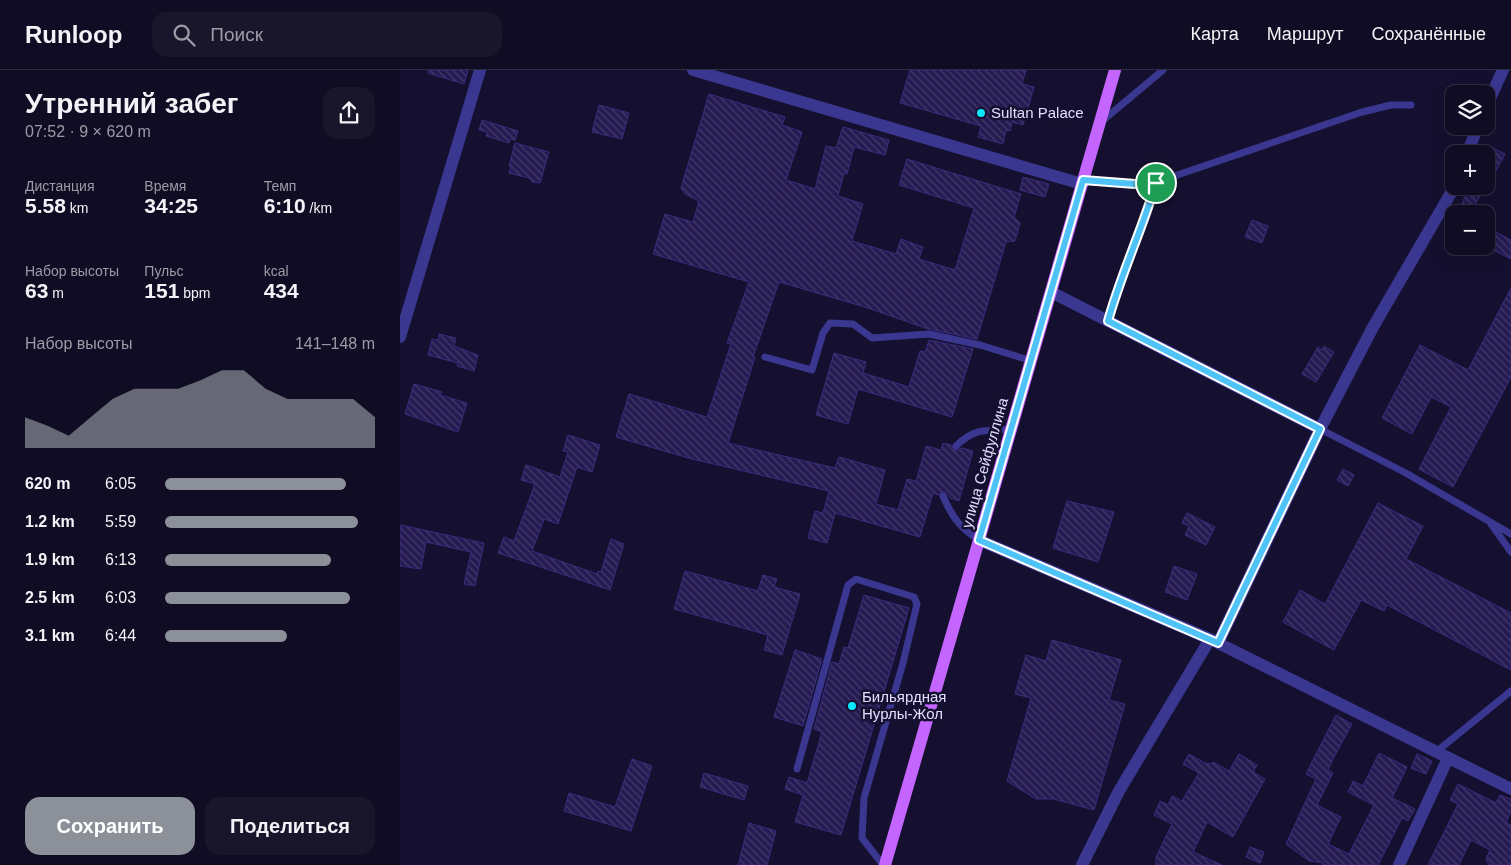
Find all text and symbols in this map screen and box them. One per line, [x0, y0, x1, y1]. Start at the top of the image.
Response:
search box [152, 12, 502, 57]
text: Runloop [25, 21, 122, 48]
icon: search [170, 21, 198, 49]
text: Поиск [210, 24, 263, 45]
text: Карта [1191, 24, 1239, 44]
text: Маршрут [1267, 24, 1343, 44]
text: Сохранённые [1371, 24, 1486, 44]
map controls [1445, 85, 1495, 255]
button: layers [1445, 85, 1495, 135]
button: share [323, 87, 375, 139]
text: Утренний забег [25, 88, 239, 119]
place label: Sultan Palace [991, 104, 1084, 121]
marker: Sultan Palace [975, 107, 987, 119]
text: 07:52 · 9 × 620 m [25, 123, 151, 140]
button: + [1445, 145, 1495, 195]
pin [1135, 162, 1177, 204]
icon: arrive [1142, 169, 1170, 197]
text: Дистанция [25, 178, 95, 194]
text: Время [144, 178, 186, 194]
text: Темп [264, 178, 296, 194]
text: 5.58 [25, 194, 66, 217]
text: 34:25 [144, 194, 198, 217]
text: 6:10 [264, 194, 306, 217]
text: km [66, 200, 88, 216]
text: /km [306, 200, 332, 216]
button: − [1445, 205, 1495, 255]
text: Набор высоты [25, 263, 119, 279]
text: Пульс [144, 263, 184, 279]
text: kcal [264, 263, 289, 279]
text: 63 [25, 279, 48, 302]
text: 151 [144, 279, 179, 302]
text: 434 [264, 279, 299, 302]
text: m [48, 285, 64, 301]
text: bpm [179, 285, 211, 301]
text: Набор высоты [25, 335, 132, 352]
text: 141–148 m [295, 335, 375, 352]
street label: улица Сейфуллина [958, 395, 1011, 530]
text: 620 m [25, 475, 70, 492]
text: 6:05 [105, 475, 136, 492]
text: 1.2 km [25, 513, 75, 530]
text: 5:59 [105, 513, 136, 530]
text: 1.9 km [25, 551, 75, 568]
text: 6:13 [105, 551, 136, 568]
text: 2.5 km [25, 589, 75, 606]
text: 6:03 [105, 589, 136, 606]
text: 3.1 km [25, 627, 75, 644]
text: 6:44 [105, 627, 136, 644]
place label: Бильярдная Нурлы-Жол [862, 688, 946, 722]
marker: Бильярдная Нурлы-Жол [846, 700, 858, 712]
button: Сохранить [25, 797, 195, 855]
button: Поделиться [205, 797, 375, 855]

